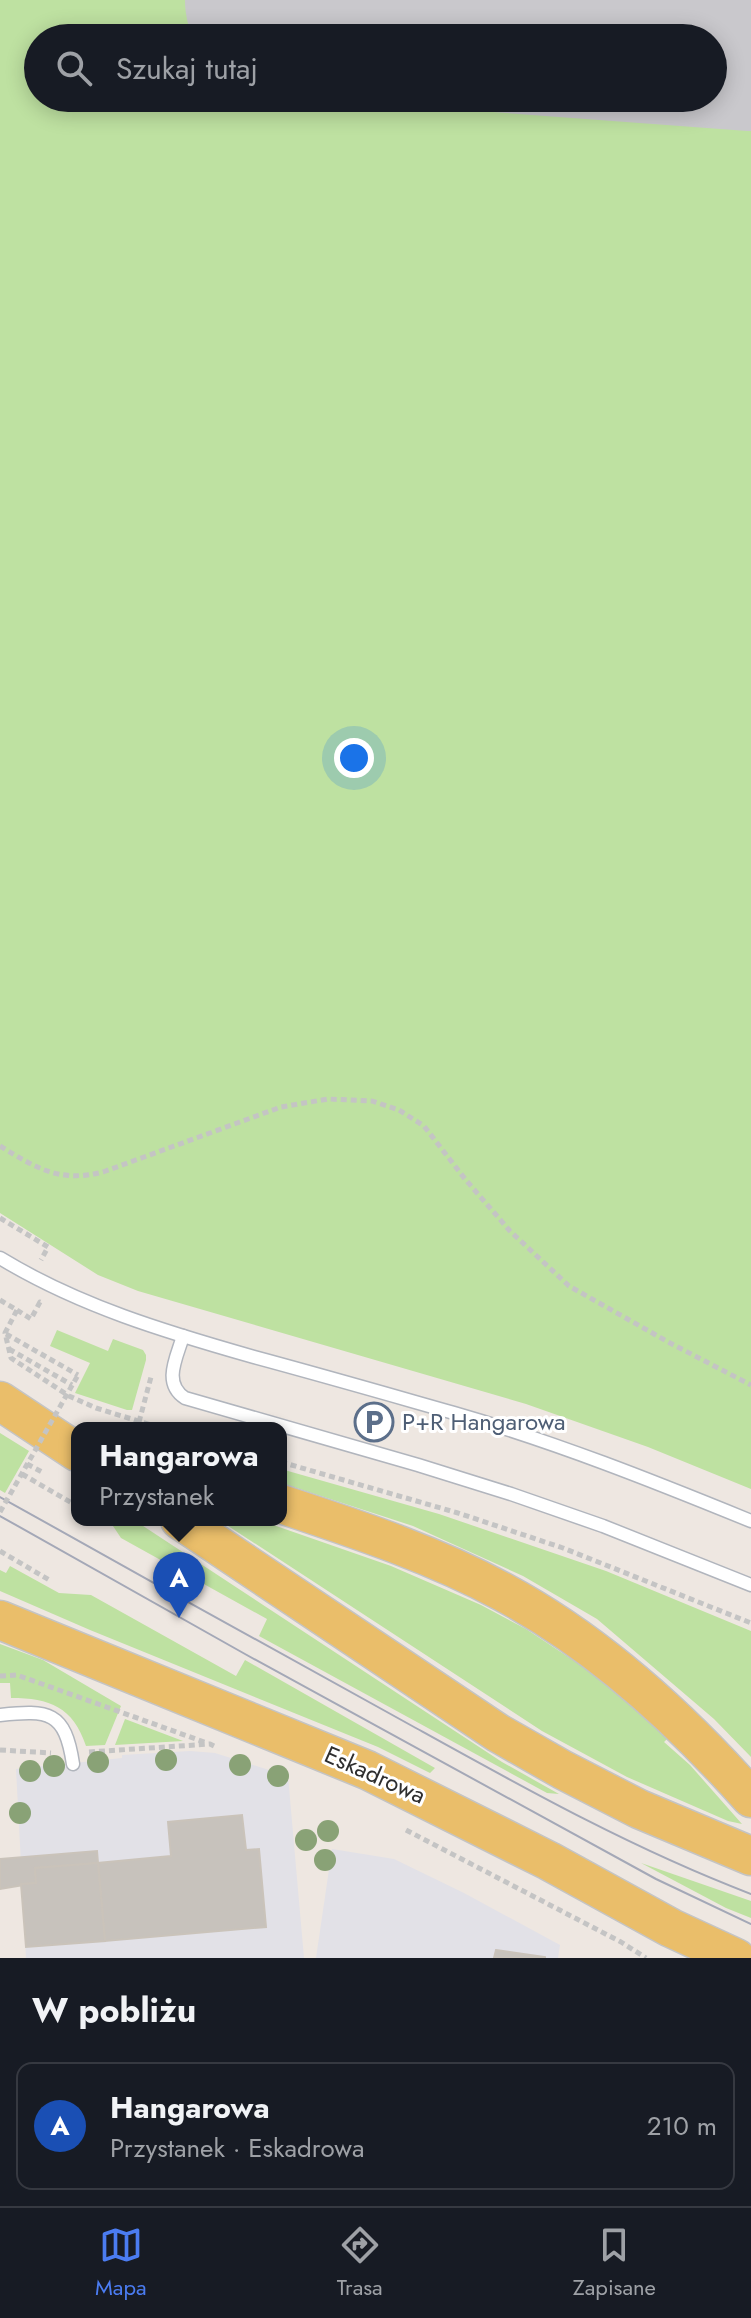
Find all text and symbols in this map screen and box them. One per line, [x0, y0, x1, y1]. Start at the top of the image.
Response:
search box [24, 24, 727, 112]
icon: search [52, 46, 96, 90]
text: Szukaj tutaj [116, 47, 258, 90]
your location [334, 738, 374, 778]
parking icon: P+R Hangarowa [353, 1401, 395, 1443]
place label: P+R Hangarowa [402, 1404, 566, 1439]
popup [71, 1422, 287, 1526]
text: Hangarowa [99, 1434, 259, 1477]
text: Przystanek [99, 1477, 214, 1515]
pin: A [153, 1552, 205, 1618]
street label: Eskadrowa [319, 1737, 431, 1812]
text: W pobliżu [32, 1986, 196, 2035]
text: Hangarowa [110, 2086, 270, 2129]
text: A [50, 2107, 70, 2145]
text: 210 m [647, 2107, 717, 2145]
text: Przystanek · Eskadrowa [110, 2129, 364, 2167]
tab: Mapa [95, 2223, 147, 2303]
tab: Trasa [337, 2223, 383, 2303]
tab: Zapisane [573, 2223, 656, 2303]

